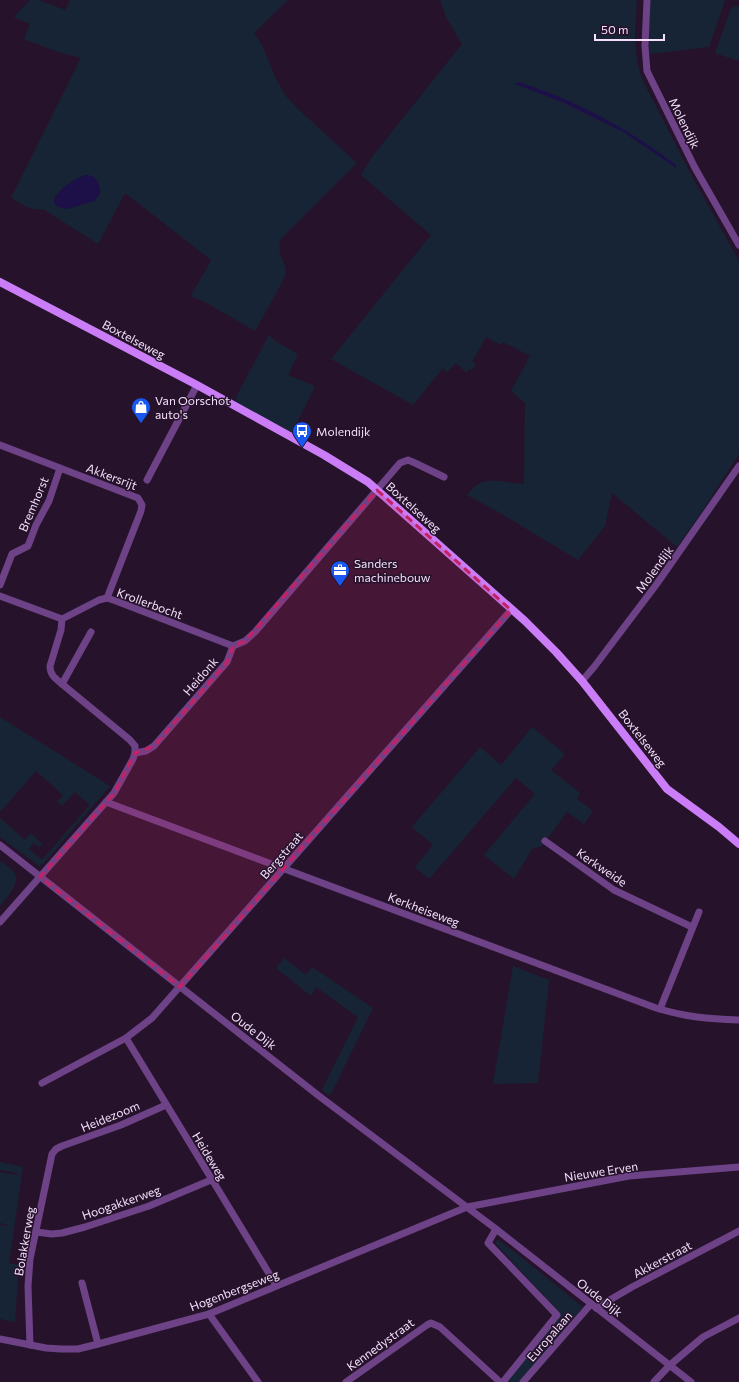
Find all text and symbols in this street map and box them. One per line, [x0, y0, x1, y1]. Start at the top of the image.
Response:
scale bar [595, 16, 664, 42]
text: 50 m [601, 22, 629, 36]
street label: Molendijk [667, 95, 703, 151]
street label: Boxtelseweg [100, 317, 168, 362]
place label: Van Oorschot auto's [155, 393, 230, 421]
shop icon: Van Oorschot auto's [130, 396, 152, 424]
bus stop icon: Molendijk [291, 420, 313, 448]
place label: Molendijk [316, 424, 371, 438]
street label: Akkersrijt [85, 460, 139, 492]
street label: Bremhorst [15, 474, 51, 533]
street label: Boxtelseweg [384, 479, 445, 536]
street label: Molendijk [632, 542, 676, 595]
place label: Sanders machinebouw [354, 556, 431, 584]
office icon: Sanders machinebouw [329, 559, 351, 587]
street label: Krollerbocht [115, 585, 185, 621]
street label: Heidonk [180, 654, 221, 698]
street label: Boxtelseweg [616, 706, 670, 770]
street label: Bergstraat [257, 829, 305, 881]
street label: Kerkweide [574, 845, 630, 889]
street label: Kerkheiseweg [386, 889, 462, 929]
street label: Oude Dijk [229, 1008, 280, 1052]
street label: Heidezoom [78, 1098, 142, 1134]
street label: Heideweg [190, 1129, 230, 1183]
street label: Nieuwe Erven [563, 1158, 639, 1184]
street label: Hoogakkerweg [80, 1182, 163, 1222]
street label: Bolakkerweg [11, 1205, 37, 1277]
street label: Akkerstraat [630, 1238, 694, 1280]
street label: Hogenbergseweg [187, 1266, 281, 1313]
street label: Oude Dijk [575, 1275, 626, 1319]
street label: Europalaan [524, 1308, 574, 1364]
street label: Kennedystraat [344, 1315, 416, 1373]

